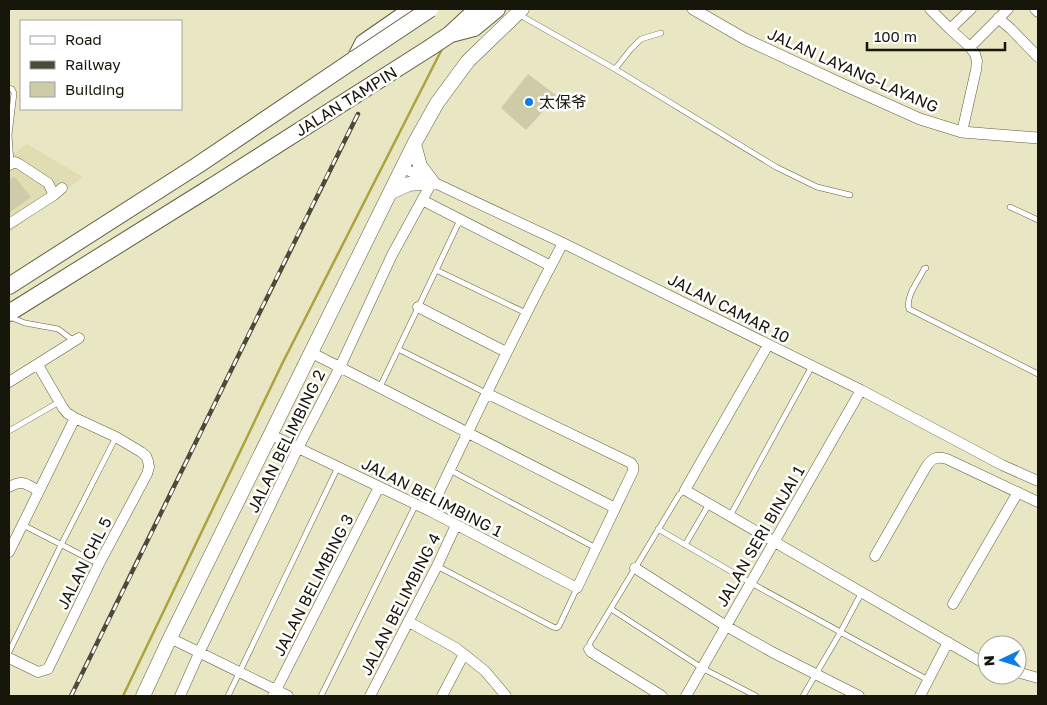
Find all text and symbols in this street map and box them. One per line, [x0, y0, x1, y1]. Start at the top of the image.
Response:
legend [20, 20, 182, 110]
scale bar [867, 20, 1004, 52]
street label: JALAN LAYANG-LAYANG [765, 23, 941, 117]
text: 100 m [874, 27, 917, 45]
text: Road [65, 30, 102, 48]
text: Railway [65, 55, 121, 73]
street label: JALAN TAMPIN [291, 62, 401, 140]
text: Building [65, 80, 125, 98]
place label: 太保爷 [539, 92, 587, 112]
marker: 太保爷 [523, 96, 535, 108]
street label: JALAN CAMAR 10 [665, 269, 793, 347]
street label: JALAN BELIMBING 2 [243, 366, 329, 516]
street label: JALAN BELIMBING 1 [358, 453, 506, 541]
street label: JALAN SERI BINJAI 1 [712, 462, 809, 610]
street label: JALAN BELIMBING 3 [269, 511, 357, 659]
street label: JALAN CHL 5 [52, 513, 116, 613]
street label: JALAN BELIMBING 4 [355, 530, 445, 678]
north arrow [977, 635, 1027, 685]
text: N [980, 655, 997, 667]

